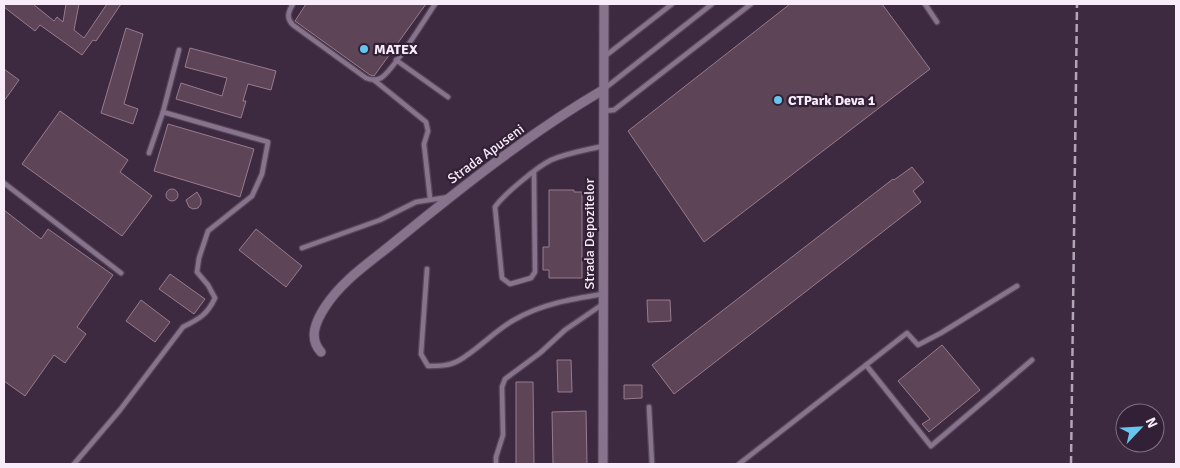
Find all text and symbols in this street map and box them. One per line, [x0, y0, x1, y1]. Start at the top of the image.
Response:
place label: MATEX [374, 41, 418, 58]
marker: MATEX [358, 43, 370, 55]
place label: CTPark Deva 1 [788, 92, 876, 109]
marker: CTPark Deva 1 [772, 94, 784, 106]
street label: Strada Apuseni [444, 121, 528, 187]
street label: Strada Depozitelor [581, 178, 598, 290]
north arrow [1115, 403, 1165, 453]
text: N [1142, 415, 1161, 431]

